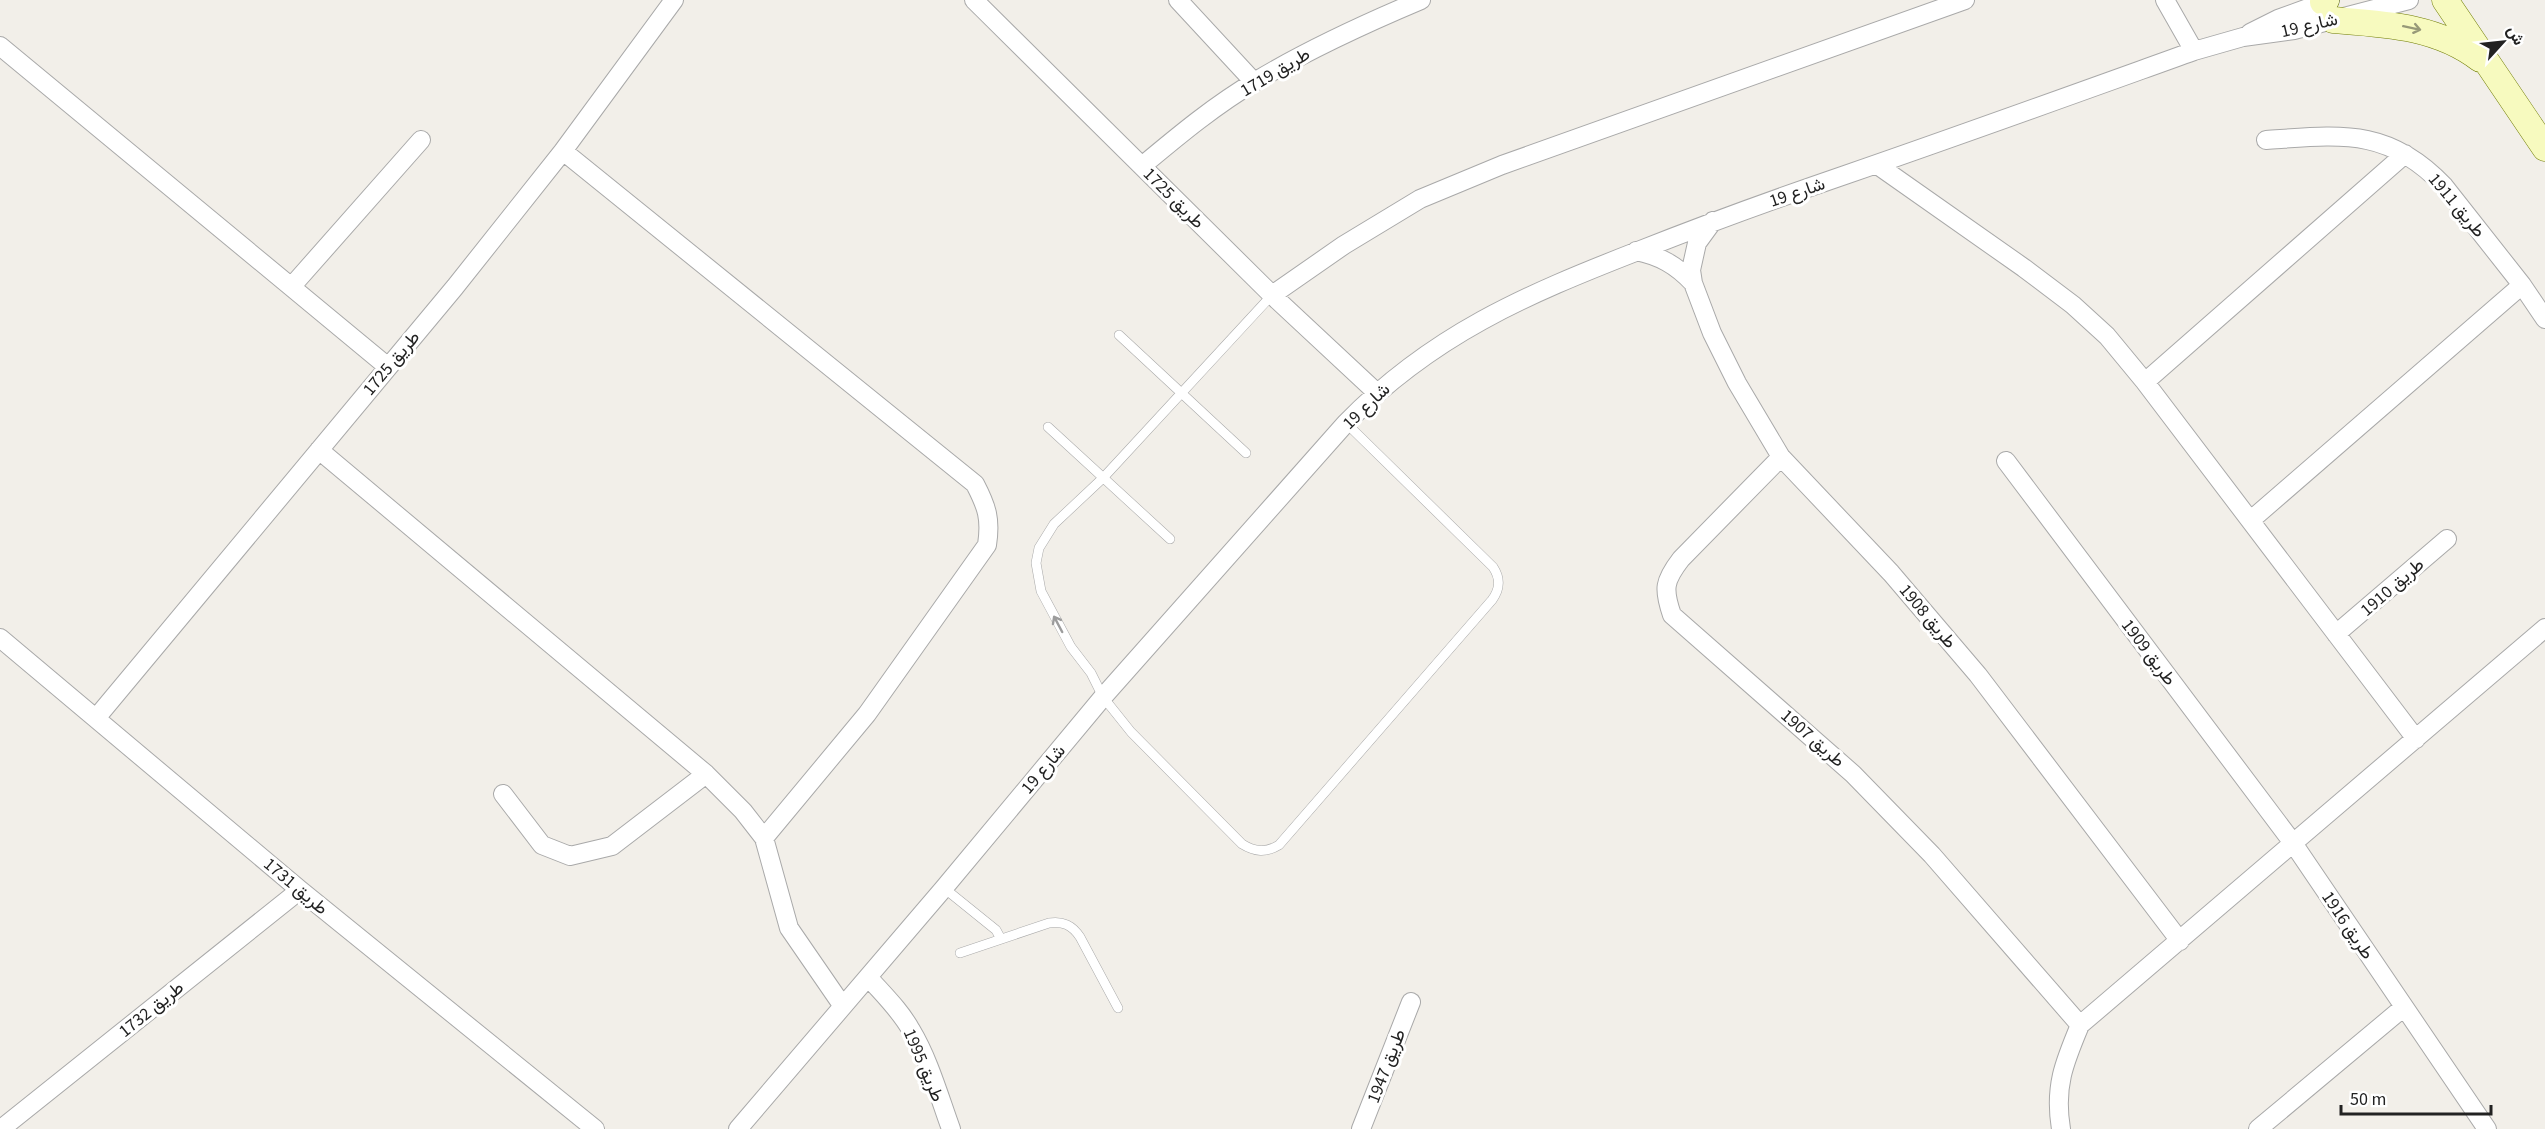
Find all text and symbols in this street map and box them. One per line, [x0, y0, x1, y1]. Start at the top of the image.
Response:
street label: شارع 19 [2278, 7, 2340, 44]
north arrow [2473, 12, 2533, 72]
text: ش [2501, 22, 2530, 49]
one-way arrow [2402, 23, 2421, 35]
street label: طريق 1719 [1236, 42, 1315, 103]
street label: طريق 1725 [1137, 162, 1210, 235]
street label: طريق 1911 [2422, 168, 2491, 243]
street label: شارع 19 [1766, 171, 1829, 214]
street label: طريق 1725 [357, 326, 426, 401]
street label: شارع 19 [1337, 377, 1396, 435]
street label: طريق 1910 [2355, 553, 2430, 622]
street label: طريق 1908 [1893, 579, 1962, 654]
street label: طريق 1909 [2115, 614, 2182, 691]
one-way arrow [1052, 616, 1064, 634]
street label: طريق 1907 [1775, 704, 1850, 773]
street label: شارع 19 [1015, 739, 1072, 799]
street label: طريق 1731 [258, 852, 333, 921]
street label: طريق 1916 [2316, 886, 2380, 964]
street label: طريق 1732 [113, 975, 189, 1044]
street label: طريق 1995 [897, 1025, 950, 1106]
street label: طريق 1947 [1361, 1025, 1412, 1107]
scale bar [2341, 1078, 2491, 1116]
text: 50 m [2350, 1087, 2386, 1112]

